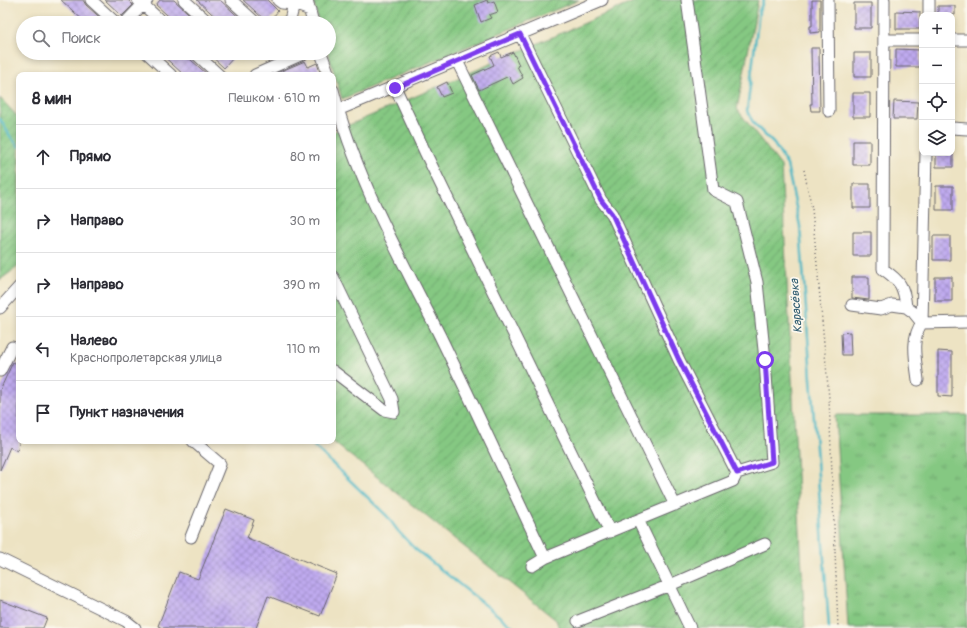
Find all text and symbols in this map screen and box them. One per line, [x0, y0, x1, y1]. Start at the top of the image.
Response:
map controls [919, 12, 955, 156]
button: + [919, 12, 955, 48]
search box [16, 16, 336, 60]
icon: search [30, 27, 52, 49]
text: Поиск [62, 29, 101, 48]
button: − [919, 48, 955, 84]
route end [386, 79, 404, 97]
button: locate [919, 84, 955, 120]
text: 8 мин [32, 88, 72, 109]
text: Пешком · 610 m [229, 90, 320, 106]
button: layers [919, 120, 955, 156]
icon: ahead [32, 146, 54, 168]
text: Прямо [70, 147, 111, 166]
text: 80 m [290, 149, 320, 165]
icon: right [32, 210, 54, 232]
text: Направо [70, 211, 124, 230]
text: 30 m [290, 213, 320, 229]
icon: right [32, 274, 54, 296]
text: Направо [70, 275, 124, 294]
text: 390 m [283, 277, 320, 293]
water label: Карасёвка [787, 277, 806, 333]
text: Налево [70, 331, 117, 350]
icon: left [32, 338, 54, 360]
text: 110 m [287, 341, 320, 357]
text: Краснопролетарская улица [70, 350, 222, 366]
route start [756, 351, 774, 369]
icon: arrive [32, 402, 54, 424]
text: Пункт назначения [70, 403, 184, 422]

